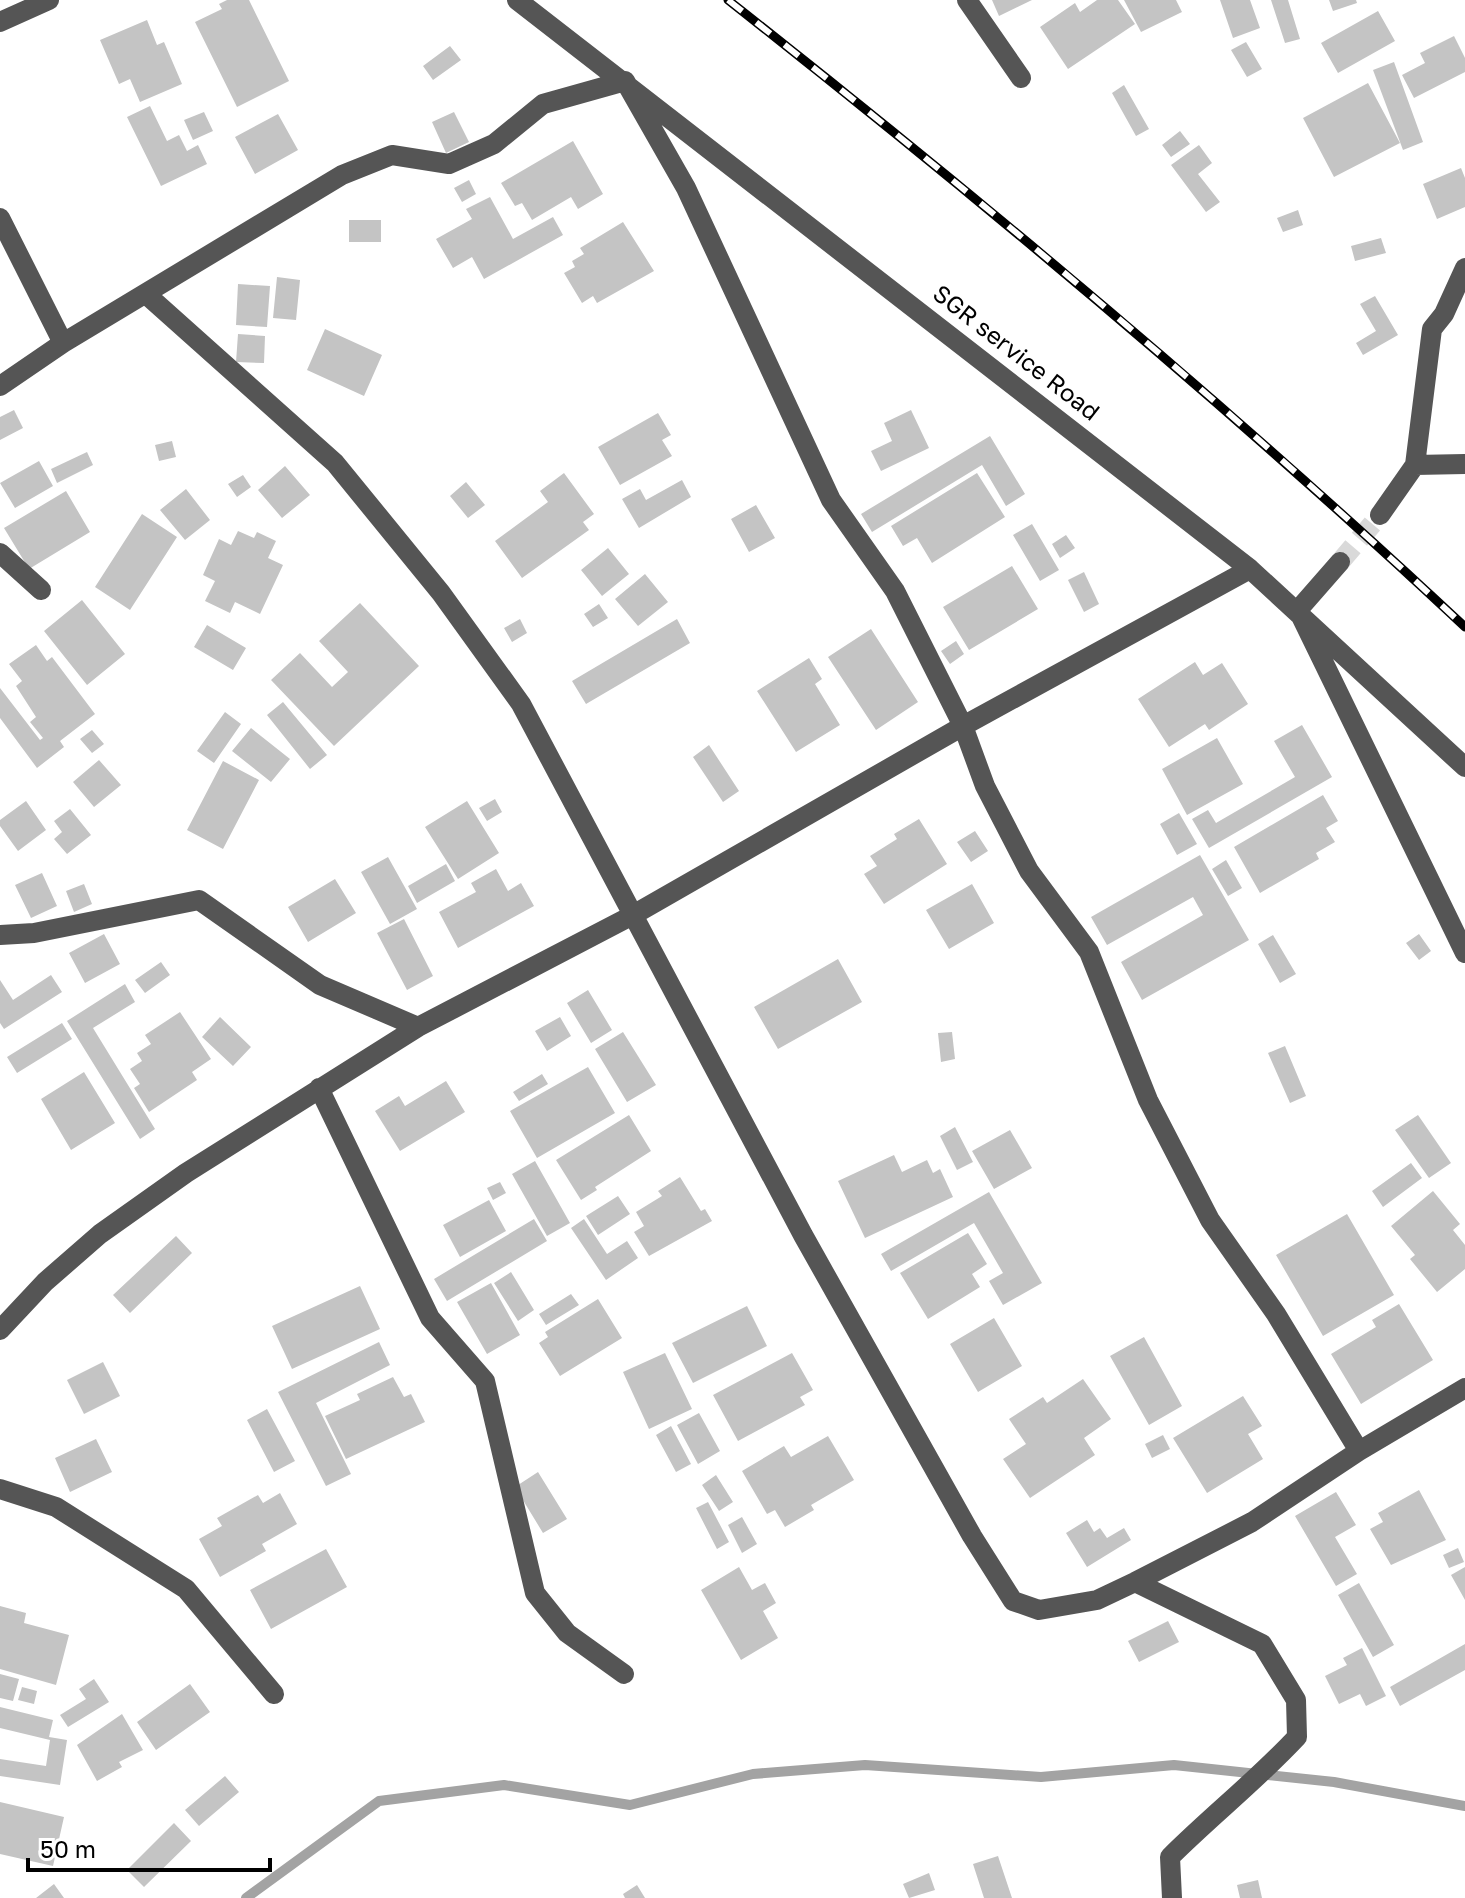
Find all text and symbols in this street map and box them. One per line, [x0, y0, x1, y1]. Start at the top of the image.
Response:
street label: SGR service Road [928, 278, 1106, 426]
scale bar [28, 1822, 270, 1872]
text: 50 m [40, 1834, 96, 1863]

